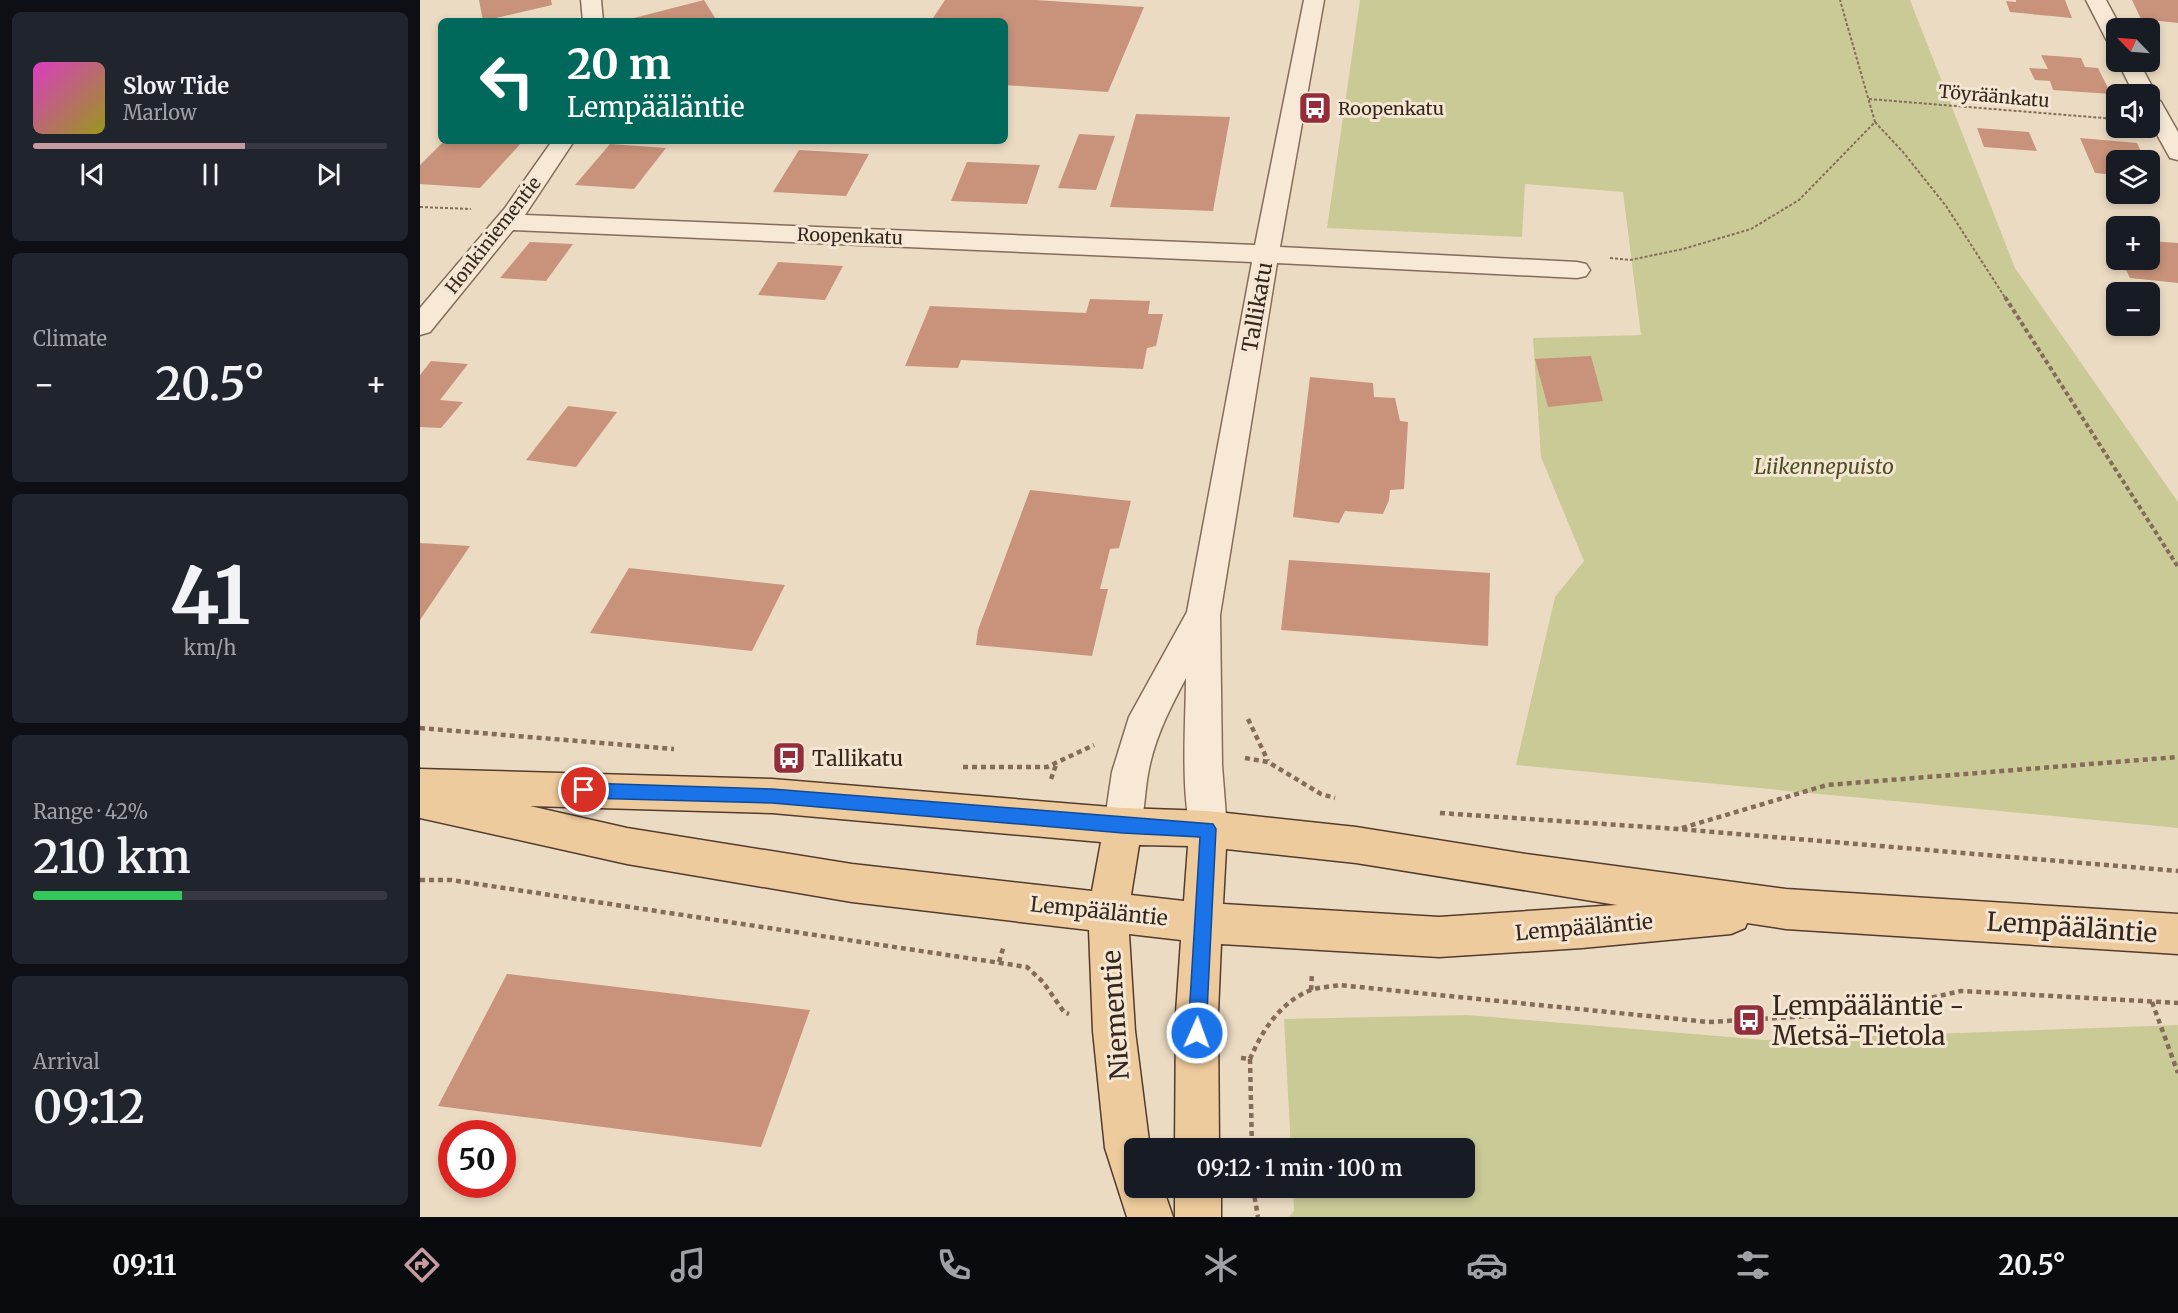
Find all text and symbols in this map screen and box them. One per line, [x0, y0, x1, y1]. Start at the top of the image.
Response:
north arrow [2106, 18, 2160, 72]
map controls [2106, 18, 2160, 336]
text: 20 m [567, 38, 671, 90]
icon: left [468, 42, 546, 120]
text: Slow Tide [123, 72, 229, 100]
street label: Töyräänkatu [1937, 80, 2051, 112]
button: sound [2106, 84, 2160, 138]
text: Lempääläntie [567, 90, 745, 124]
bus stop icon: Roopenkatu [1297, 90, 1333, 126]
place label: Roopenkatu [1338, 97, 1444, 120]
text: Marlow [123, 100, 197, 125]
button: layers [2106, 150, 2160, 204]
icon: previous [76, 158, 109, 191]
icon: pause [194, 158, 227, 191]
icon: next [312, 158, 345, 191]
street label: Honkiniementie [440, 172, 546, 298]
button: + [2106, 216, 2160, 270]
street label: Roopenkatu [797, 223, 903, 249]
street label: Tallikatu [1236, 260, 1278, 354]
button: − [2106, 282, 2160, 336]
text: Climate [33, 326, 107, 351]
text: 20.5° [155, 356, 265, 412]
text: − [33, 364, 55, 405]
text: + [365, 364, 387, 405]
park label: Liikennepuisto [1754, 453, 1894, 480]
text: 41 [170, 547, 250, 645]
text: km/h [184, 635, 236, 660]
bus stop icon: Tallikatu [771, 740, 807, 776]
place label: Tallikatu [812, 745, 903, 772]
pin [558, 764, 609, 815]
icon: arrive [567, 773, 600, 806]
text: Range · 42% [33, 799, 148, 824]
text: 210 km [33, 829, 191, 885]
street label: Lempääläntie [1029, 890, 1169, 932]
street label: Lempääläntie [1986, 905, 2158, 949]
street label: Lempääläntie [1514, 908, 1654, 946]
street label: Niementie [1094, 949, 1136, 1081]
place label: Lempääläntie - Metsä-Tietola [1772, 989, 1964, 1052]
position arrow [1165, 1001, 1229, 1065]
bus stop icon: Lempääläntie - Metsä-Tietola [1731, 1002, 1767, 1038]
text: Arrival [33, 1049, 100, 1074]
text: 09:12 [33, 1079, 145, 1135]
speed limit sign: 50 [438, 1120, 516, 1198]
text: 09:12 · 1 min · 100 m [1197, 1154, 1402, 1182]
icon: directions [401, 1244, 443, 1286]
icon: music [667, 1244, 709, 1286]
icon: phone [933, 1244, 975, 1286]
icon: climate [1200, 1244, 1242, 1286]
icon: car [1466, 1244, 1508, 1286]
icon: filters [1732, 1244, 1774, 1286]
text: 09:11 [112, 1248, 177, 1282]
text: 20.5° [1998, 1248, 2066, 1282]

